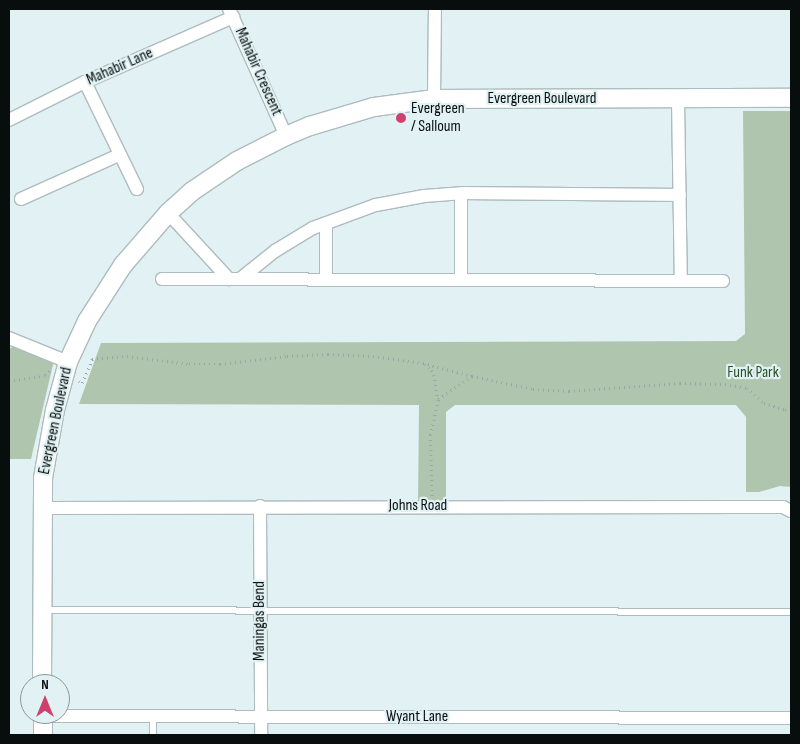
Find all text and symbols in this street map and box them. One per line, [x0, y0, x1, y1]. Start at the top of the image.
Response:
street label: Mahabir Crescent [230, 25, 286, 119]
street label: Mahabir Lane [84, 44, 156, 90]
street label: Evergreen Boulevard [487, 89, 597, 109]
place label: Evergreen / Salloum [411, 99, 465, 137]
marker: Evergreen / Salloum [395, 112, 407, 124]
park label: Funk Park [727, 363, 779, 383]
street label: Evergreen Boulevard [35, 366, 77, 476]
street label: Johns Road [389, 496, 447, 516]
street label: Maningas Bend [250, 581, 270, 661]
north arrow [20, 674, 70, 724]
text: N [41, 676, 49, 693]
street label: Wyant Lane [386, 707, 448, 727]

